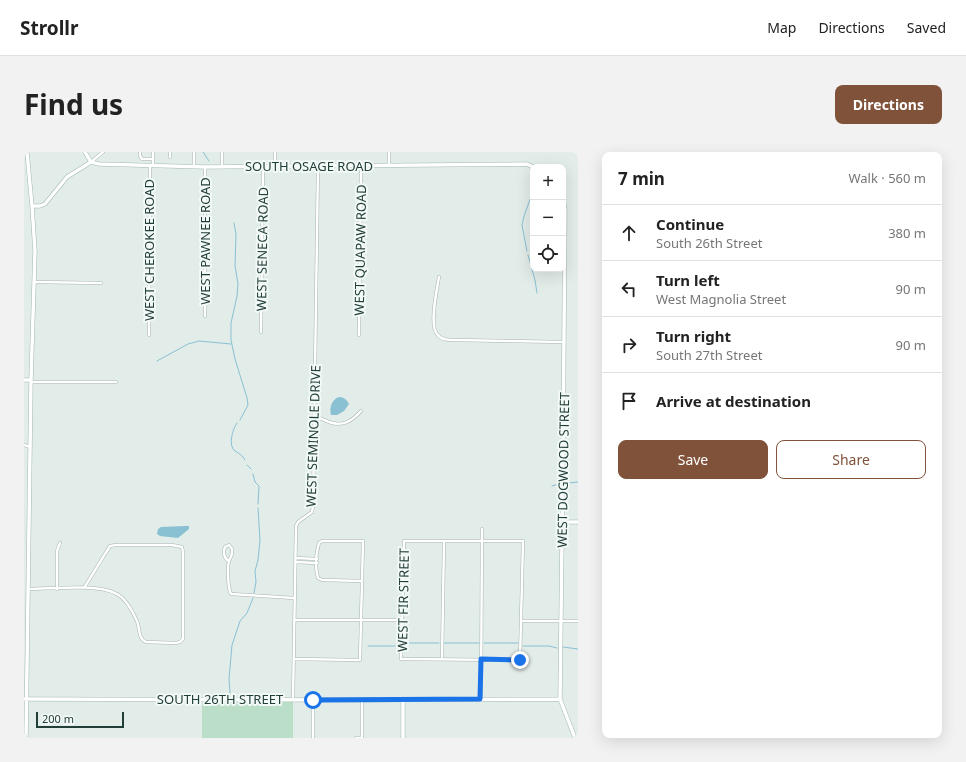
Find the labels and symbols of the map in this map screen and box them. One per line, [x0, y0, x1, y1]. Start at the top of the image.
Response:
street label: SOUTH OSAGE ROAD [245, 157, 373, 175]
street label: WEST PAWNEE ROAD [196, 177, 214, 305]
street label: WEST CHEROKEE ROAD [140, 179, 158, 321]
street label: WEST QUAPAW ROAD [350, 184, 370, 316]
street label: WEST SENECA ROAD [252, 187, 272, 311]
street label: WEST SEMINOLE DRIVE [302, 365, 324, 507]
street label: WEST DOGWOOD STREET [553, 391, 573, 548]
street label: WEST FIR STREET [393, 547, 413, 652]
route end [511, 651, 529, 669]
street label: SOUTH 26TH STREET [157, 690, 284, 708]
route start [304, 691, 322, 709]
scale bar [36, 710, 124, 729]

